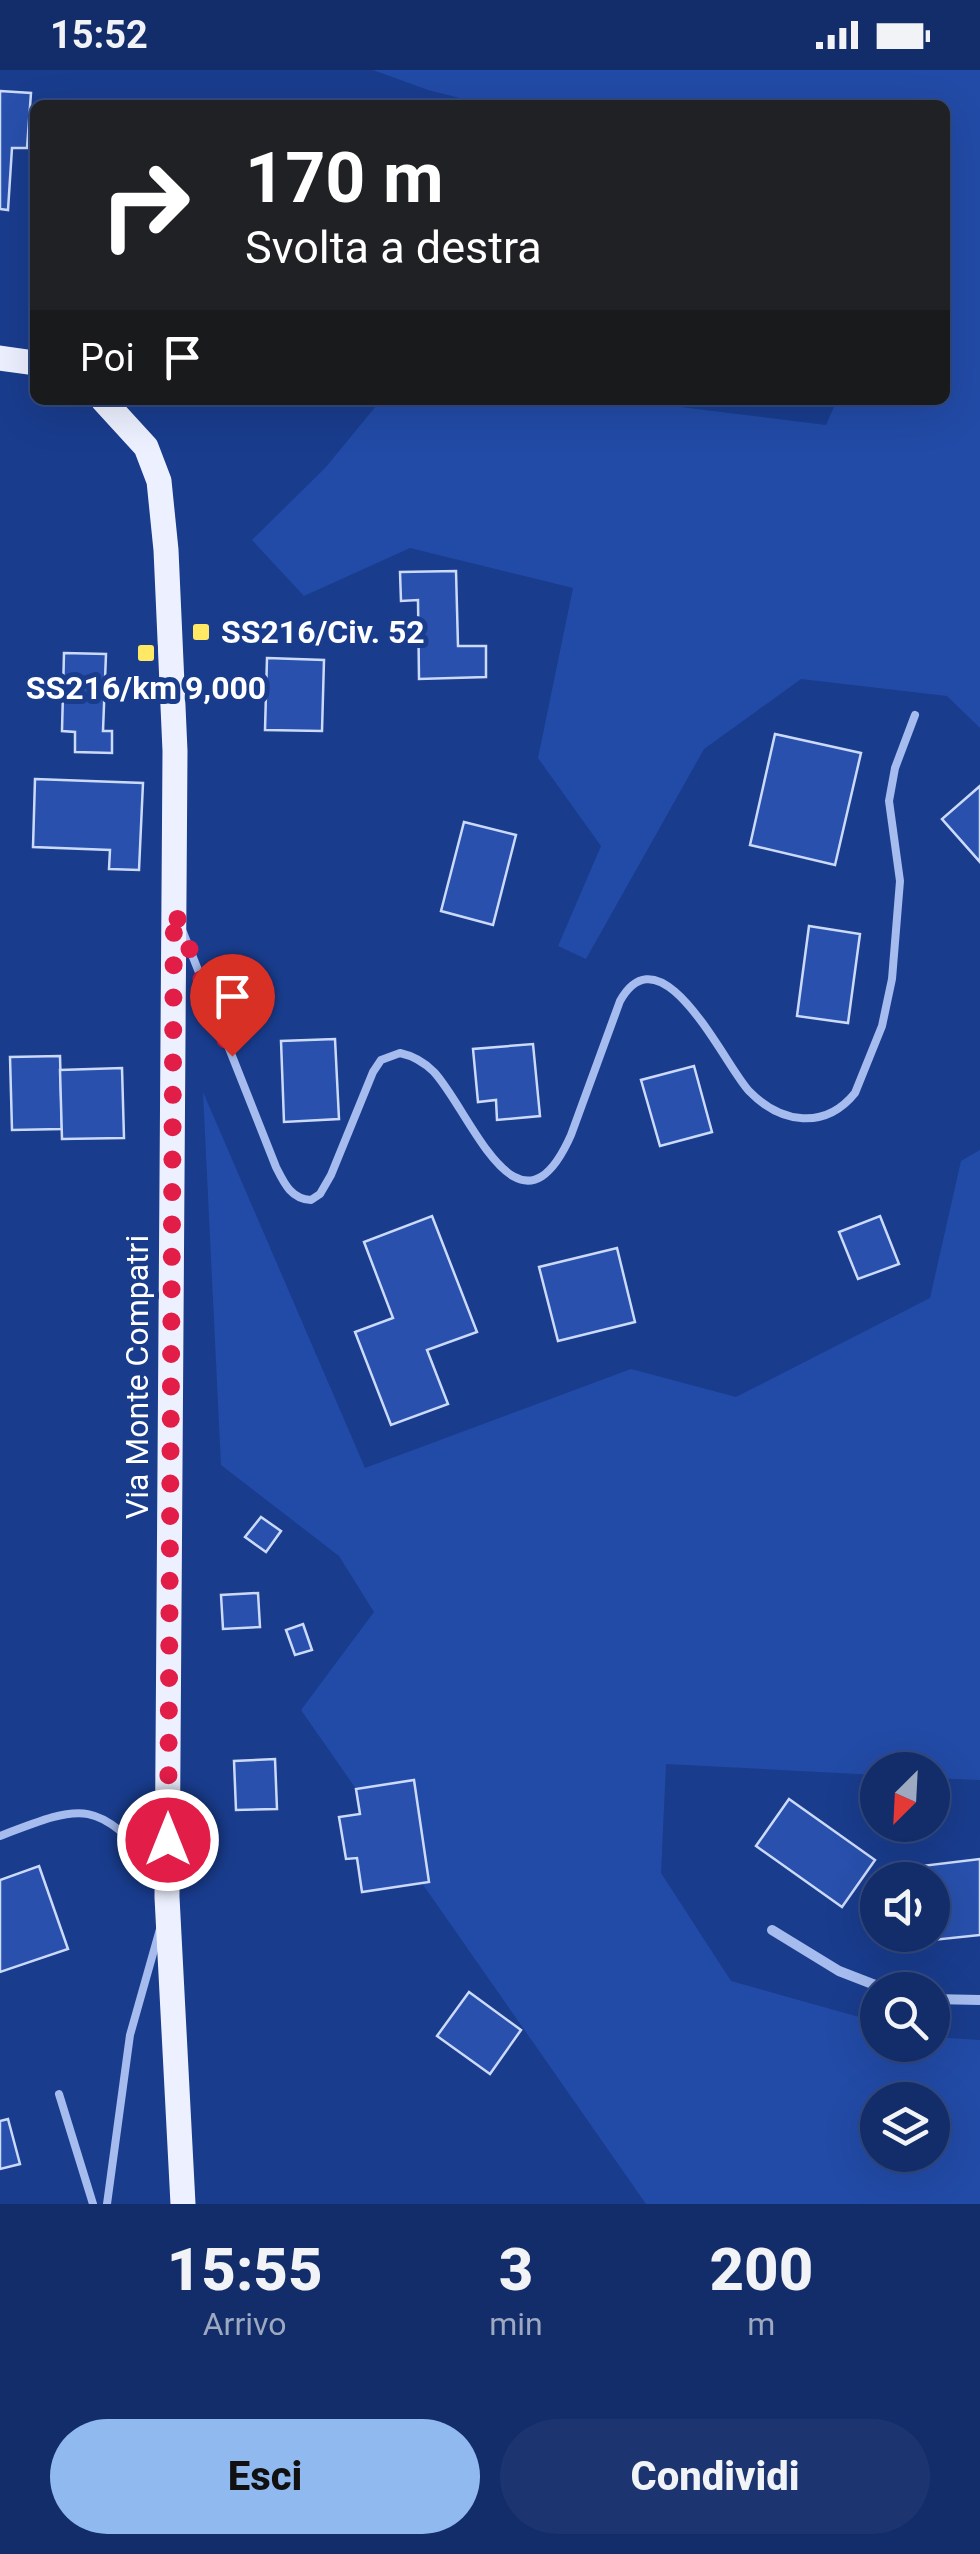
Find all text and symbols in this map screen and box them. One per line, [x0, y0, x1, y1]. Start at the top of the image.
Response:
text: 15:52 [50, 13, 148, 57]
text: 170 m [245, 137, 444, 219]
icon: right [80, 140, 210, 270]
text: Svolta a destra [245, 221, 542, 274]
icon: arrive [155, 330, 210, 385]
text: Poi [80, 336, 135, 380]
place label: SS216/Civ. 52 [221, 613, 425, 651]
marker: SS216/Civ. 52 [190, 621, 212, 643]
marker: SS216/km 9,000 [135, 642, 157, 664]
place label: SS216/km 9,000 [26, 669, 266, 707]
pin [190, 954, 275, 1057]
icon: arrive [205, 969, 260, 1024]
street label: Via Monte Compatri [118, 1235, 156, 1519]
north arrow [860, 1752, 950, 1842]
map controls [860, 1752, 950, 2172]
position arrow [116, 1788, 220, 1892]
button: sound [860, 1862, 950, 1952]
button: search [860, 1972, 950, 2062]
button: layers [860, 2082, 950, 2172]
text: 15:55 [167, 2234, 323, 2305]
text: 3 [499, 2234, 533, 2305]
text: 200 [709, 2234, 813, 2305]
text: Arrivo [203, 2305, 287, 2343]
text: min [489, 2305, 543, 2343]
text: m [747, 2305, 775, 2343]
button: Esci [50, 2419, 480, 2534]
button: Condividi [500, 2419, 930, 2534]

